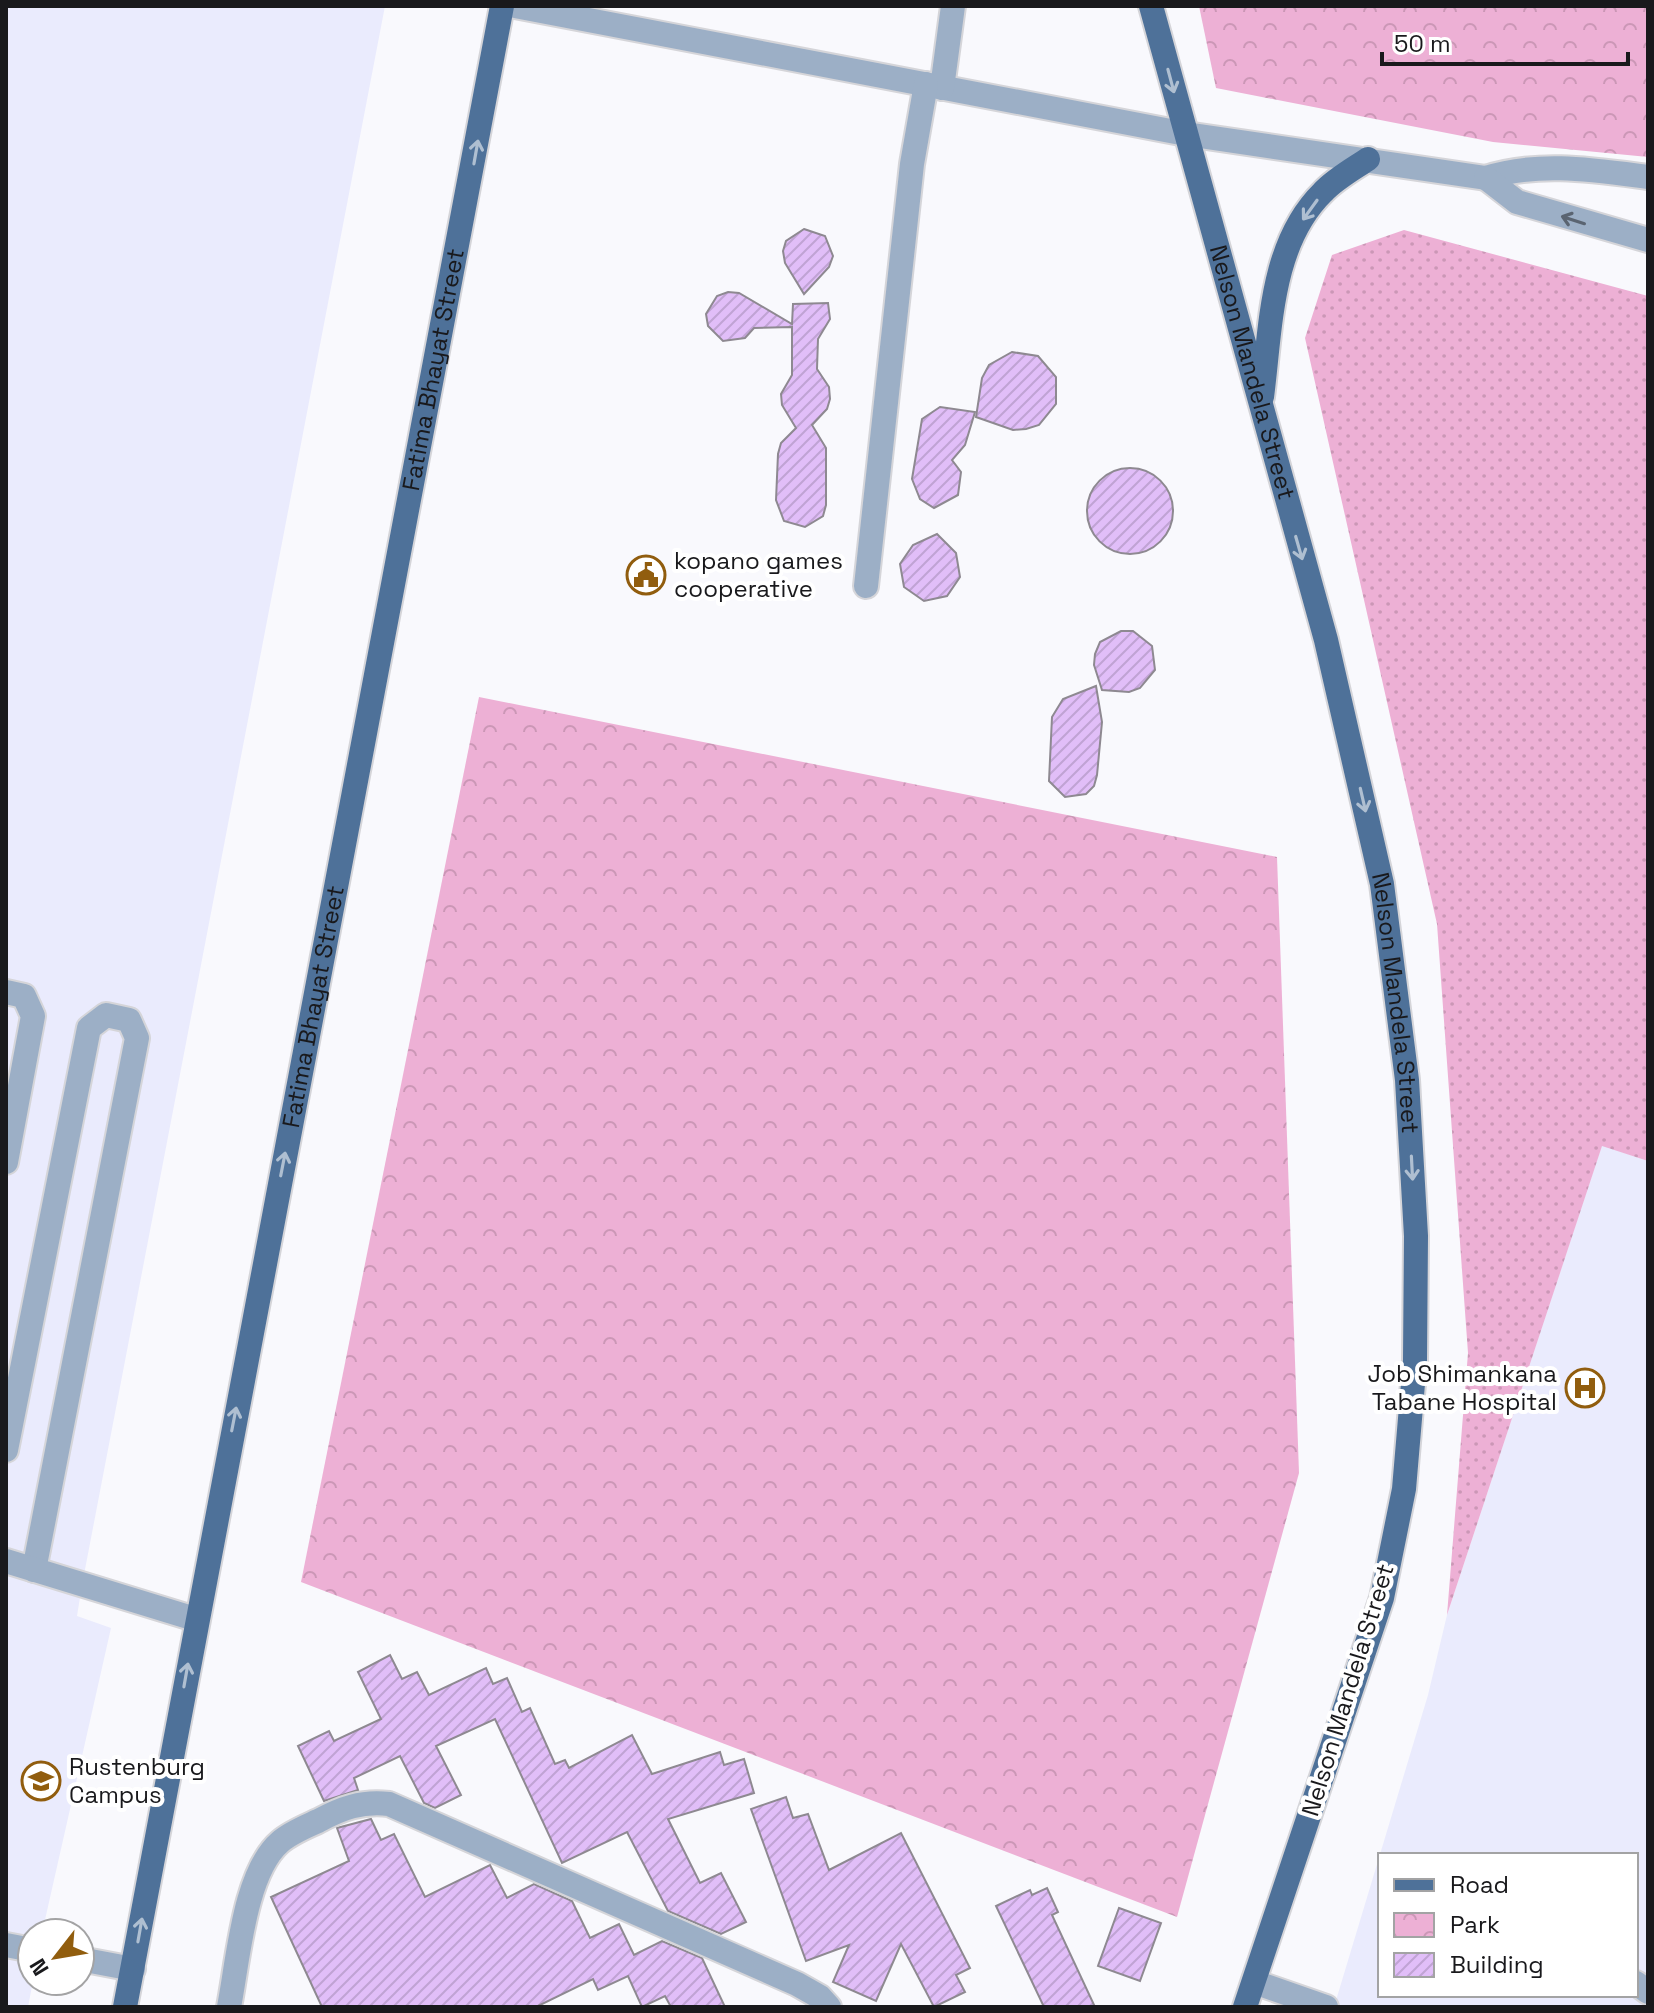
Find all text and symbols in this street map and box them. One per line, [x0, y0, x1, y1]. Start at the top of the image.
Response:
scale bar [1382, 16, 1628, 66]
text: 50 m [1394, 28, 1451, 59]
one-way arrow [1165, 68, 1180, 94]
one-way arrow [469, 140, 484, 165]
one-way arrow [1302, 198, 1318, 220]
one-way arrow [1560, 211, 1585, 226]
street label: Nelson Mandela Street [1203, 241, 1302, 503]
street label: Fatima Bhayat Street [395, 246, 471, 493]
one-way arrow [1293, 535, 1307, 560]
place label: kopano games cooperative [674, 545, 843, 604]
public building icon: kopano games cooperative [625, 554, 667, 596]
one-way arrow [1356, 787, 1371, 812]
street label: Nelson Mandela Street [1365, 869, 1426, 1134]
street label: Fatima Bhayat Street [275, 883, 351, 1130]
one-way arrow [276, 1151, 291, 1177]
one-way arrow [1405, 1154, 1420, 1181]
place label: Job Shimankana Tabane Hospital [1368, 1358, 1557, 1417]
hospital icon: Job Shimankana Tabane Hospital [1564, 1367, 1606, 1409]
one-way arrow [227, 1407, 242, 1432]
street label: Nelson Mandela Street [1294, 1560, 1401, 1820]
one-way arrow [179, 1662, 194, 1688]
place label: Rustenburg Campus [69, 1751, 205, 1810]
school or university icon: Rustenburg Campus [20, 1760, 62, 1802]
legend [1378, 1853, 1638, 1997]
text: Road [1450, 1869, 1509, 1900]
text: Park [1450, 1909, 1500, 1940]
north arrow [16, 1917, 96, 1997]
one-way arrow [133, 1918, 148, 1944]
text: Building [1450, 1949, 1544, 1980]
text: N [23, 1954, 55, 1981]

